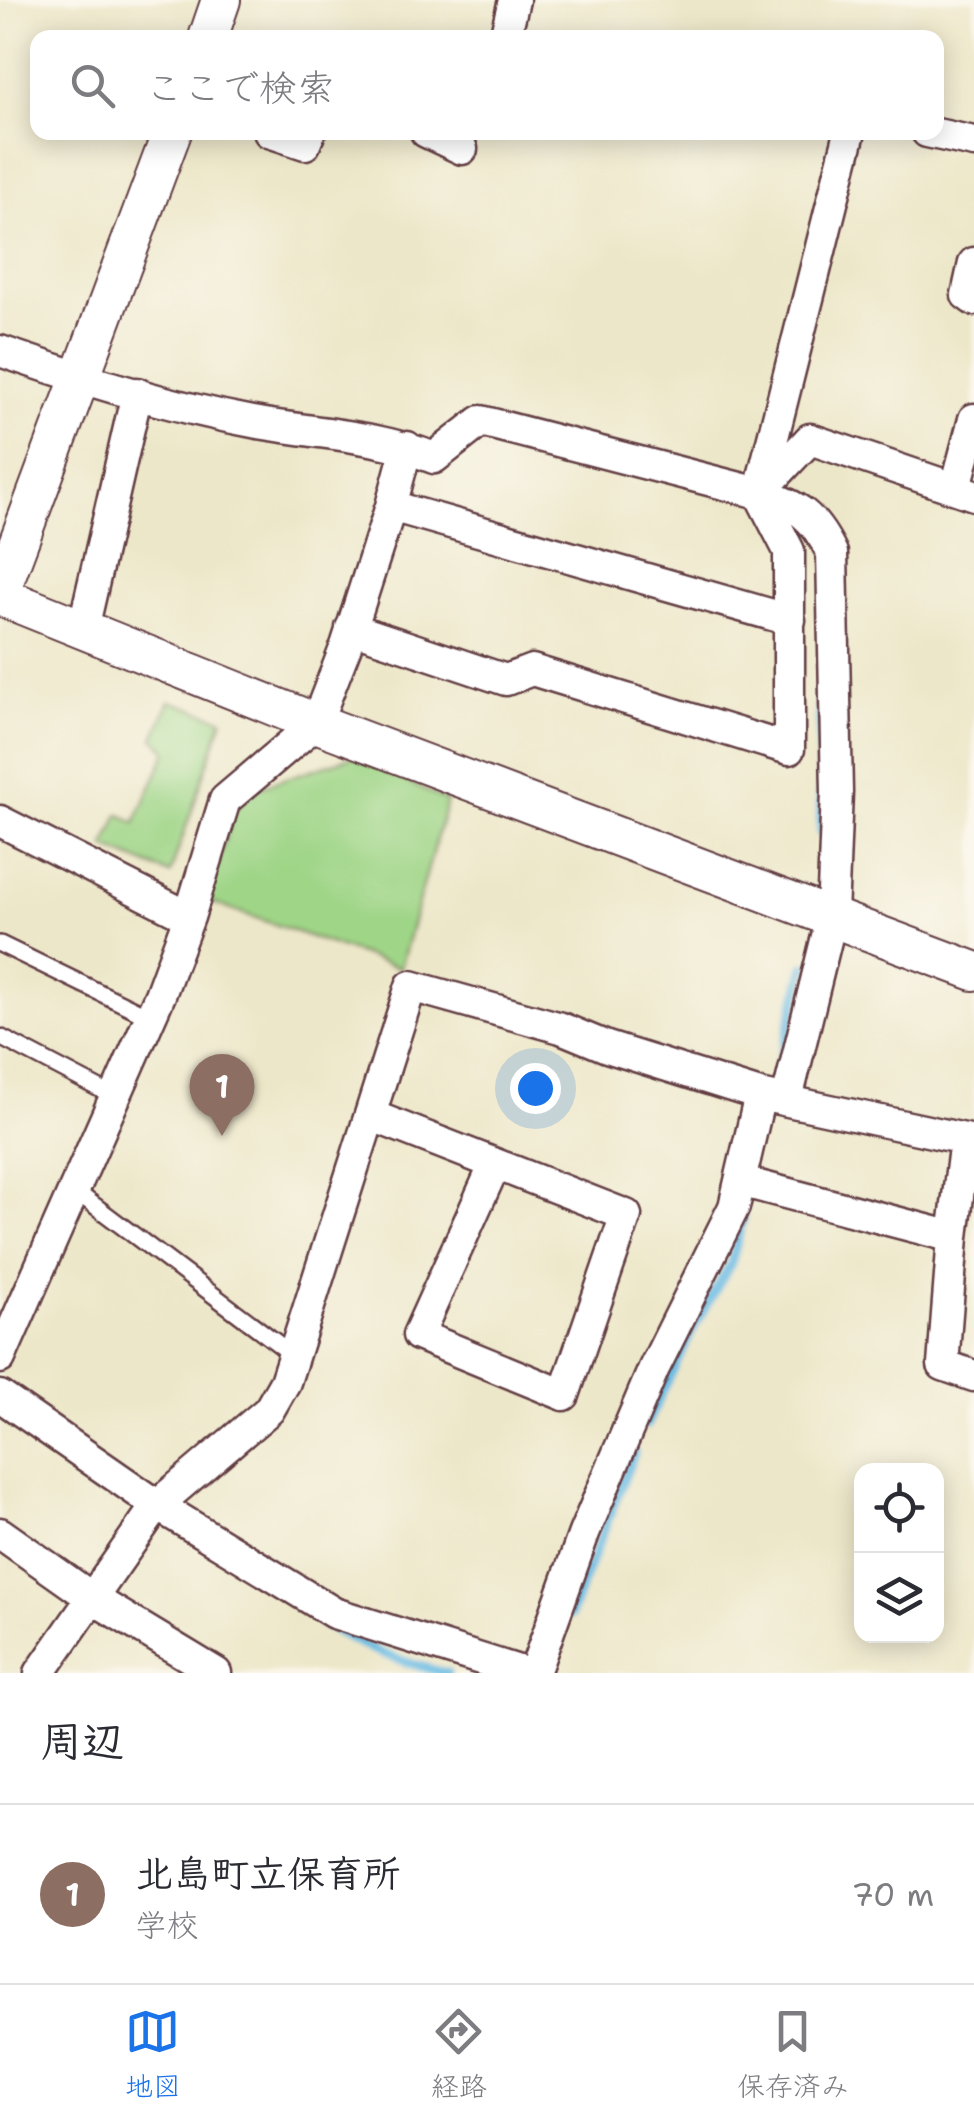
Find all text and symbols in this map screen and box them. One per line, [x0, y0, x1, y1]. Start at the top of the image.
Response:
search box [30, 30, 944, 140]
icon: search [65, 58, 120, 113]
text: ここで検索 [145, 62, 335, 113]
pin: 1 [190, 1054, 254, 1136]
your location [510, 1063, 561, 1114]
map controls [854, 1463, 944, 1643]
button: locate [854, 1463, 944, 1553]
button: layers [854, 1553, 944, 1643]
text: 周辺 [40, 1713, 124, 1769]
text: 北島町立保育所 [135, 1848, 401, 1899]
text: 1 [65, 1873, 80, 1916]
text: 70 m [851, 1873, 934, 1916]
text: 学校 [135, 1903, 199, 1946]
tab: 地図 [125, 2004, 181, 2105]
tab: 経路 [431, 2004, 487, 2105]
tab: 保存済み [737, 2004, 849, 2105]

